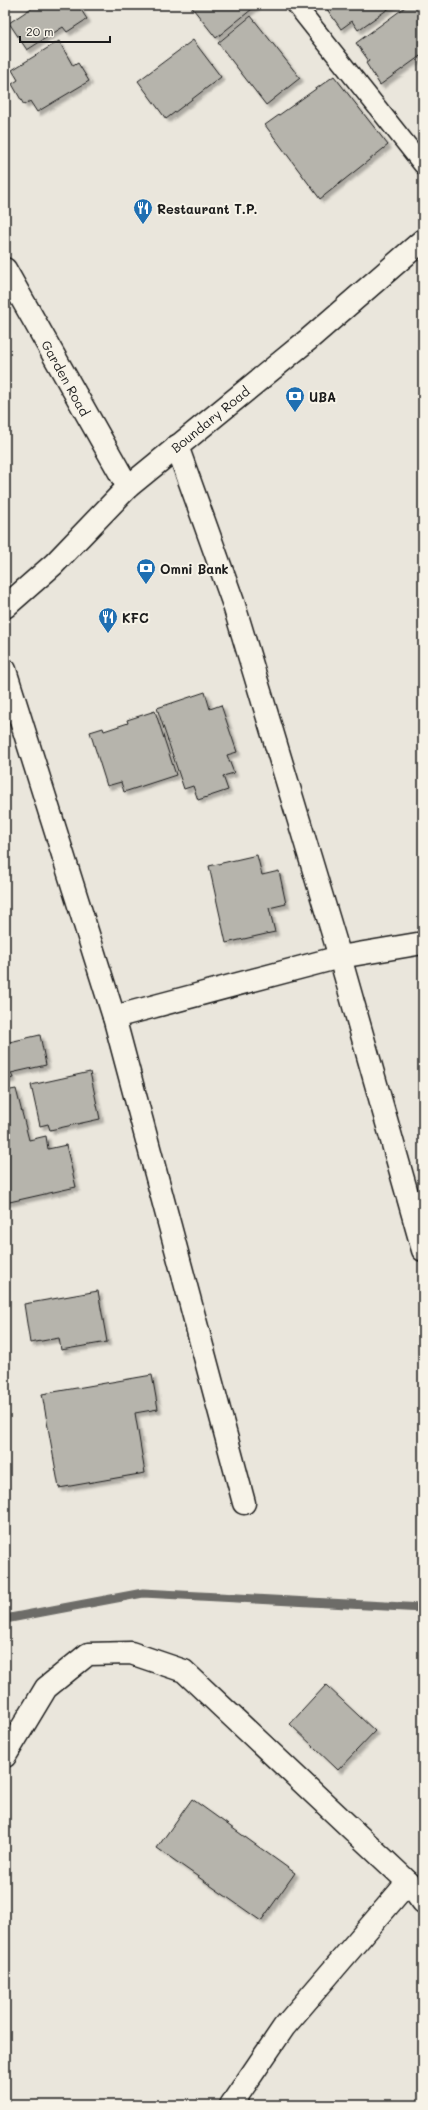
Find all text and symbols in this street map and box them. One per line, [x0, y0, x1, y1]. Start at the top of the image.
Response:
scale bar [20, 18, 110, 44]
text: 20 m [26, 23, 54, 39]
restaurant icon: Restaurant T.P. [132, 197, 154, 225]
place label: Restaurant T.P. [157, 200, 257, 217]
street label: Garden Road [38, 337, 94, 419]
street label: Boundary Road [167, 382, 253, 456]
bank icon: UBA [284, 385, 306, 413]
place label: UBA [309, 388, 336, 405]
bank icon: Omni Bank [135, 557, 157, 585]
place label: Omni Bank [160, 560, 229, 577]
restaurant icon: KFC [97, 606, 119, 634]
place label: KFC [122, 609, 149, 626]

